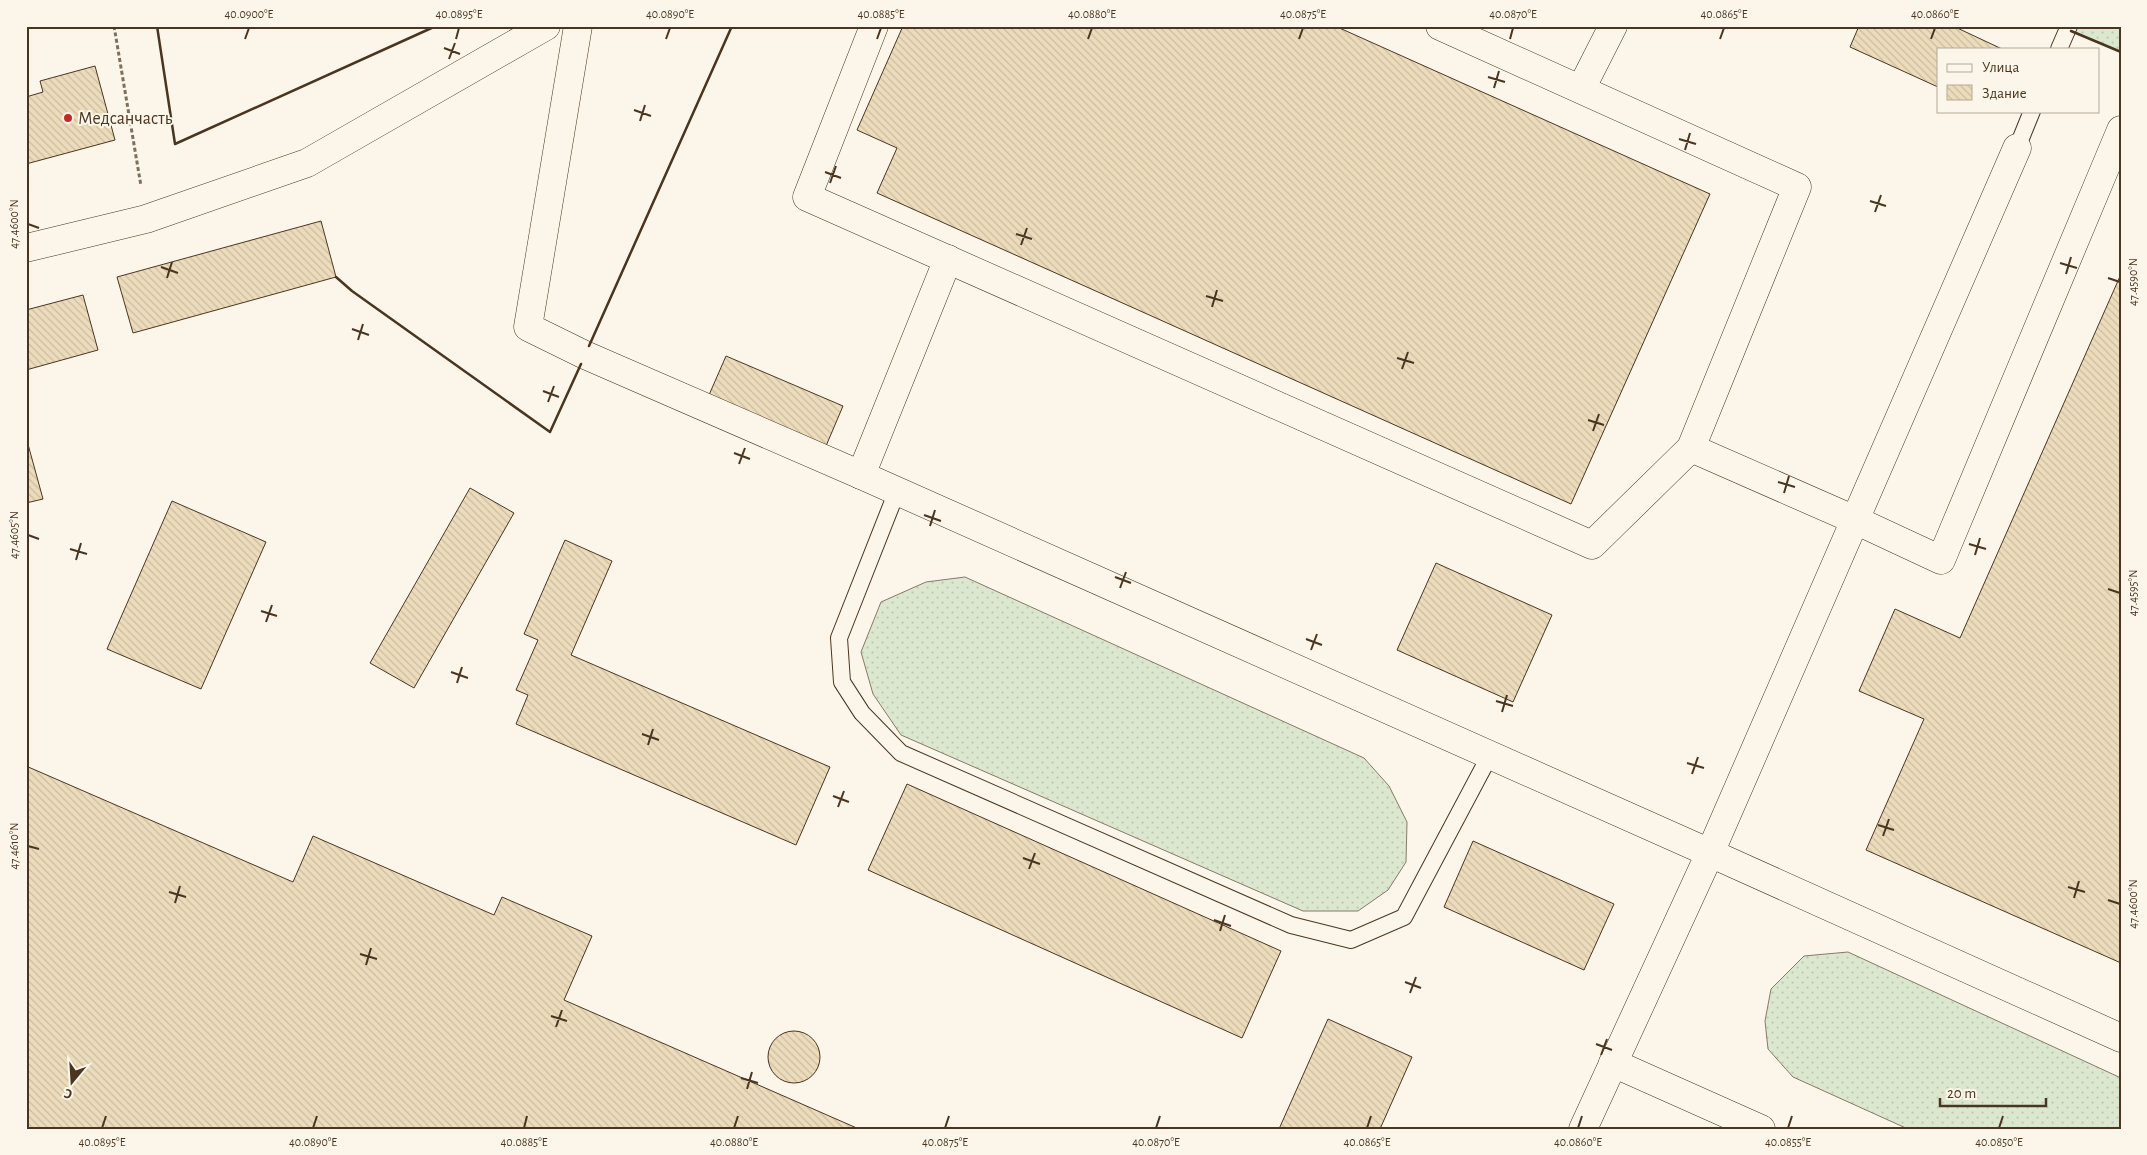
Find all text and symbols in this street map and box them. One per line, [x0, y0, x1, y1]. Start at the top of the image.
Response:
text: 40.0900°E [225, 8, 274, 20]
text: 40.0895°E [436, 8, 483, 20]
text: 40.0890°E [646, 8, 694, 20]
text: 40.0885°E [858, 8, 905, 20]
text: 40.0880°E [1068, 8, 1116, 20]
text: 40.0875°E [1280, 8, 1326, 20]
text: 40.0870°E [1489, 8, 1537, 20]
text: 40.0865°E [1701, 8, 1748, 20]
text: 40.0860°E [1911, 8, 1959, 20]
legend [1937, 48, 2100, 112]
text: Улица [1982, 60, 2019, 75]
text: Здание [1982, 86, 2027, 101]
place label: Медсанчасть [78, 110, 173, 128]
marker: Медсанчасть [62, 112, 74, 124]
text: 47.4600°N [8, 199, 20, 249]
text: 47.4590°N [2127, 258, 2139, 306]
text: 47.4605°N [8, 511, 20, 559]
text: 47.4595°N [2127, 570, 2139, 616]
text: 47.4610°N [8, 822, 20, 870]
text: 47.4600°N [2127, 879, 2139, 929]
north arrow [48, 1058, 98, 1108]
scale bar [1940, 1075, 2046, 1107]
text: С [62, 1085, 74, 1101]
text: 20 m [1947, 1086, 1976, 1101]
text: 40.0895°E [79, 1136, 126, 1148]
text: 40.0890°E [289, 1136, 337, 1148]
text: 40.0885°E [501, 1136, 548, 1148]
text: 40.0880°E [710, 1136, 758, 1148]
text: 40.0875°E [922, 1136, 968, 1148]
text: 40.0870°E [1132, 1136, 1180, 1148]
text: 40.0865°E [1344, 1136, 1391, 1148]
text: 40.0860°E [1554, 1136, 1602, 1148]
text: 40.0855°E [1765, 1136, 1811, 1148]
text: 40.0850°E [1975, 1136, 2023, 1148]

